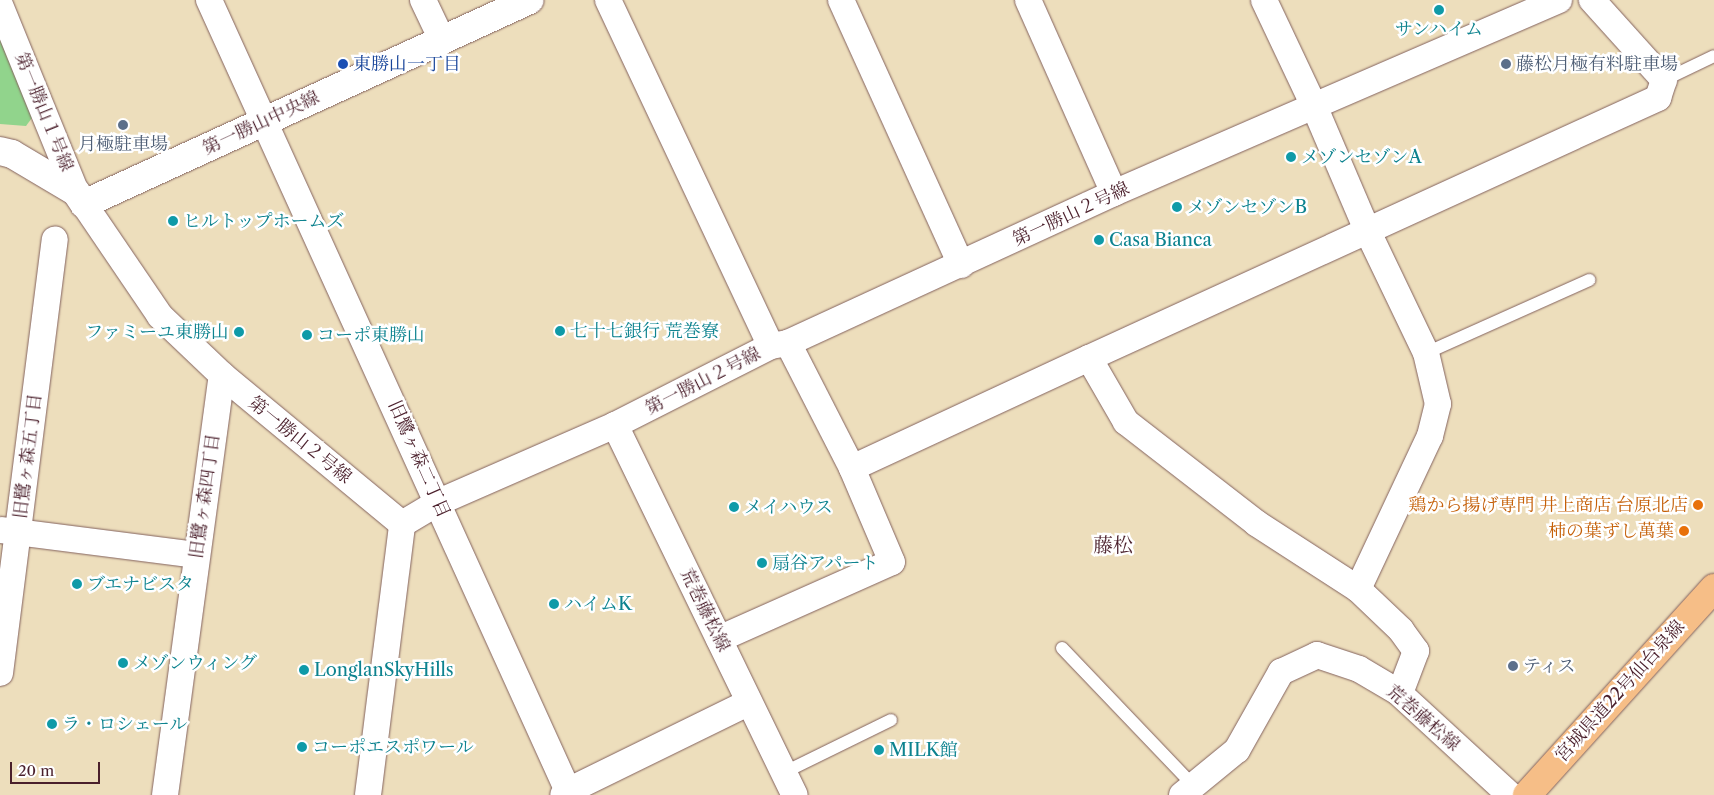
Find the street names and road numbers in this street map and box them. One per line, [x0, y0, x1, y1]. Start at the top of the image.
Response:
street label: 第一勝山１号線 [10, 50, 78, 174]
street label: 第一勝山中央線 [199, 87, 323, 159]
street label: 第一勝山２号線 [1009, 178, 1133, 250]
street label: 第一勝山２号線 [642, 343, 764, 419]
street label: 旧鷺ヶ森五丁目 [10, 392, 46, 520]
street label: 第一勝山２号線 [244, 392, 356, 488]
street label: 旧鷺ヶ森二丁目 [384, 397, 454, 521]
street label: 旧鷺ヶ森四丁目 [186, 432, 224, 560]
street label: 荒巻藤松線 [676, 565, 734, 655]
street label: 宮城県道22号仙台泉線 [1551, 616, 1689, 766]
street label: 荒巻藤松線 [1382, 680, 1464, 756]

